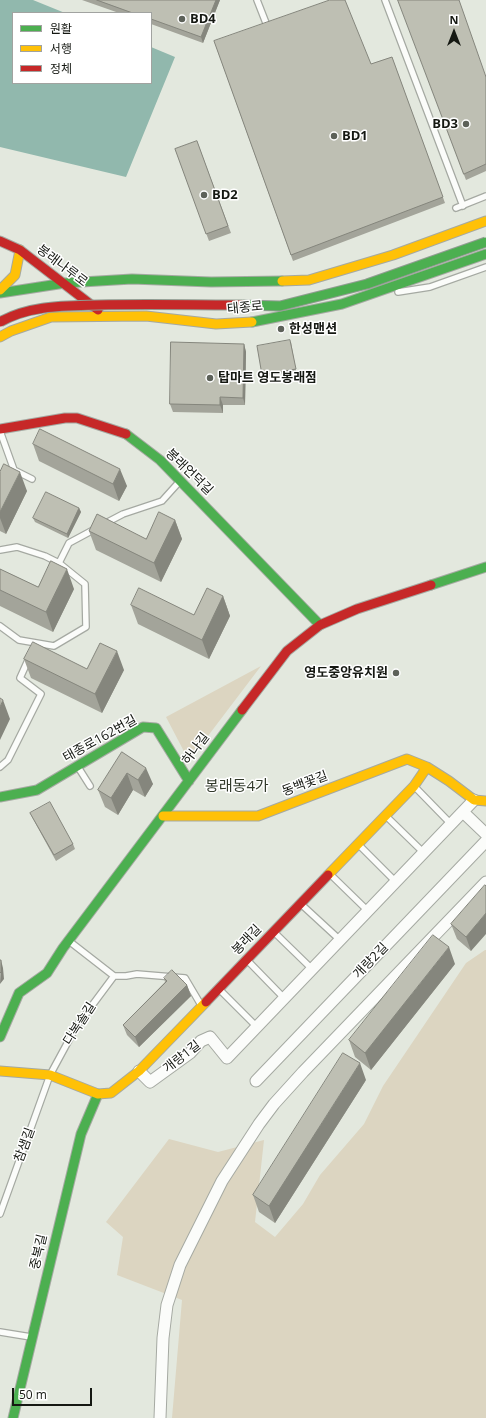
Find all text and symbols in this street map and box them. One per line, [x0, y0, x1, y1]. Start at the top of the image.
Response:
place label: BD4 [190, 11, 216, 27]
legend [12, 12, 152, 84]
north arrow [434, 12, 474, 52]
text: N [450, 12, 458, 27]
marker: BD4 [177, 14, 187, 24]
text: 원활 [50, 20, 72, 37]
text: 서행 [50, 40, 72, 57]
text: 정체 [50, 60, 72, 77]
place label: BD3 [432, 116, 458, 132]
marker: BD3 [461, 119, 471, 129]
place label: BD1 [342, 128, 368, 144]
marker: BD1 [329, 131, 339, 141]
place label: BD2 [212, 187, 238, 203]
marker: BD2 [199, 190, 209, 200]
street label: 봉래나루로 [33, 242, 91, 290]
street label: 태종로 [226, 298, 264, 318]
place label: 한성맨션 [289, 321, 337, 337]
marker: 한성맨션 [276, 324, 286, 334]
place label: 탑마트 영도봉래점 [218, 370, 317, 386]
marker: 탑마트 영도봉래점 [205, 373, 215, 383]
street label: 봉래언덕길 [162, 446, 216, 498]
place label: 영도중앙유치원 [304, 665, 388, 681]
marker: 영도중앙유치원 [391, 668, 401, 678]
street label: 태종로162번길 [60, 712, 140, 766]
street label: 하나길 [179, 730, 213, 768]
street label: 동백꽃길 [280, 768, 330, 800]
district label: 봉래동4가 [205, 778, 269, 796]
street label: 봉래길 [229, 922, 265, 958]
street label: 개량2길 [350, 940, 392, 982]
street label: 다복솔길 [60, 1000, 100, 1048]
street label: 개량1길 [160, 1038, 204, 1076]
street label: 참샘길 [12, 1125, 38, 1165]
street label: 중복길 [27, 1233, 51, 1271]
scale bar [14, 1380, 94, 1406]
text: 50 m [19, 1386, 47, 1403]

